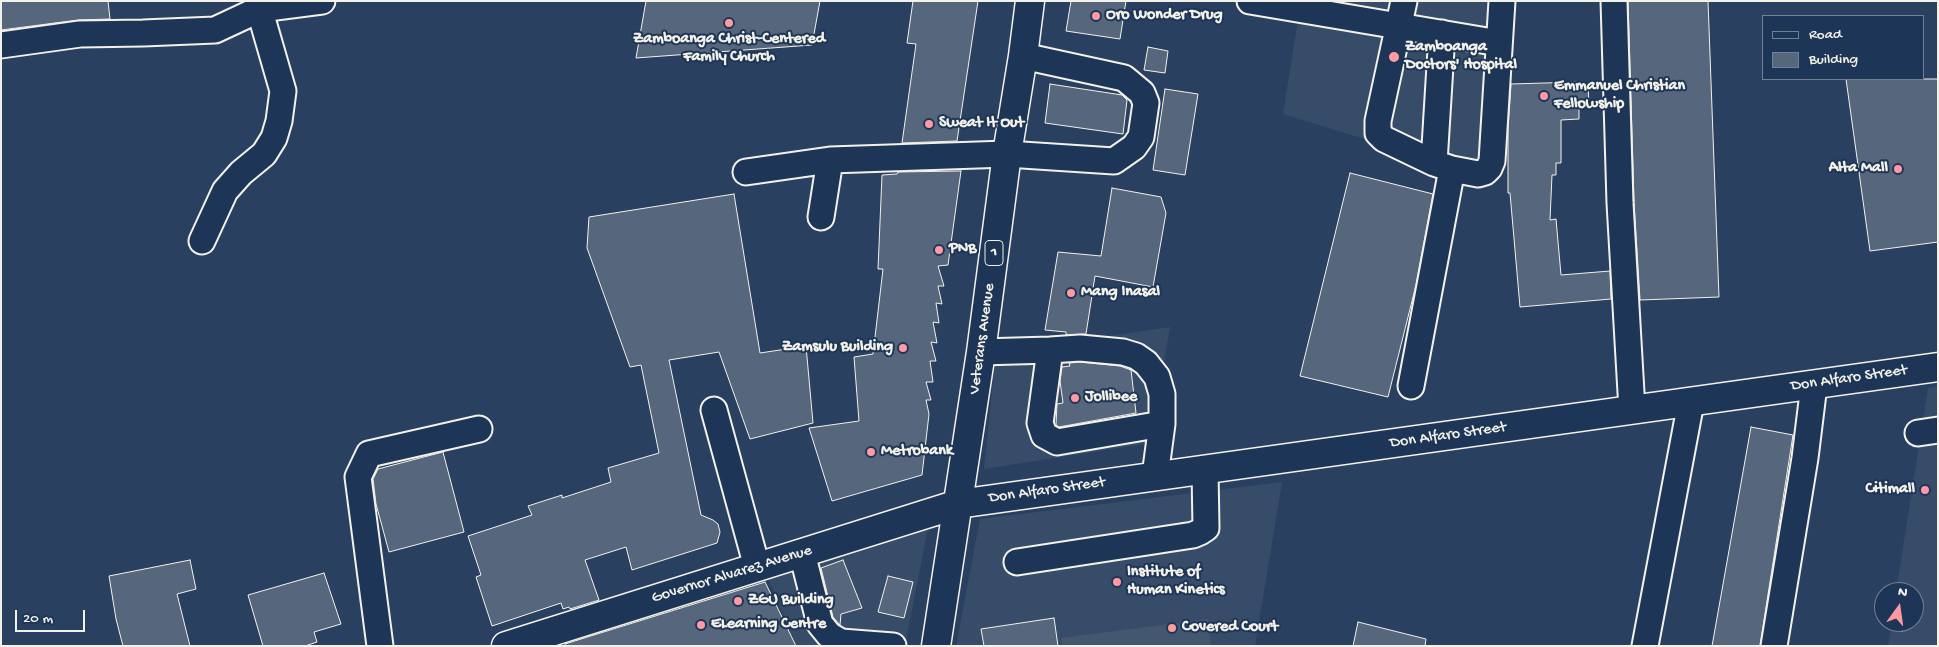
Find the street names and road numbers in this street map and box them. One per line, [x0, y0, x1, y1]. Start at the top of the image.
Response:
road number: 1 [985, 240, 1003, 266]
street label: Veterans Avenue [966, 282, 1000, 396]
street label: Don Alfaro Street [1790, 361, 1908, 397]
street label: Don Alfaro Street [1389, 418, 1507, 454]
street label: Don Alfaro Street [988, 473, 1106, 509]
street label: Governor Alvarez Avenue [650, 541, 814, 609]

